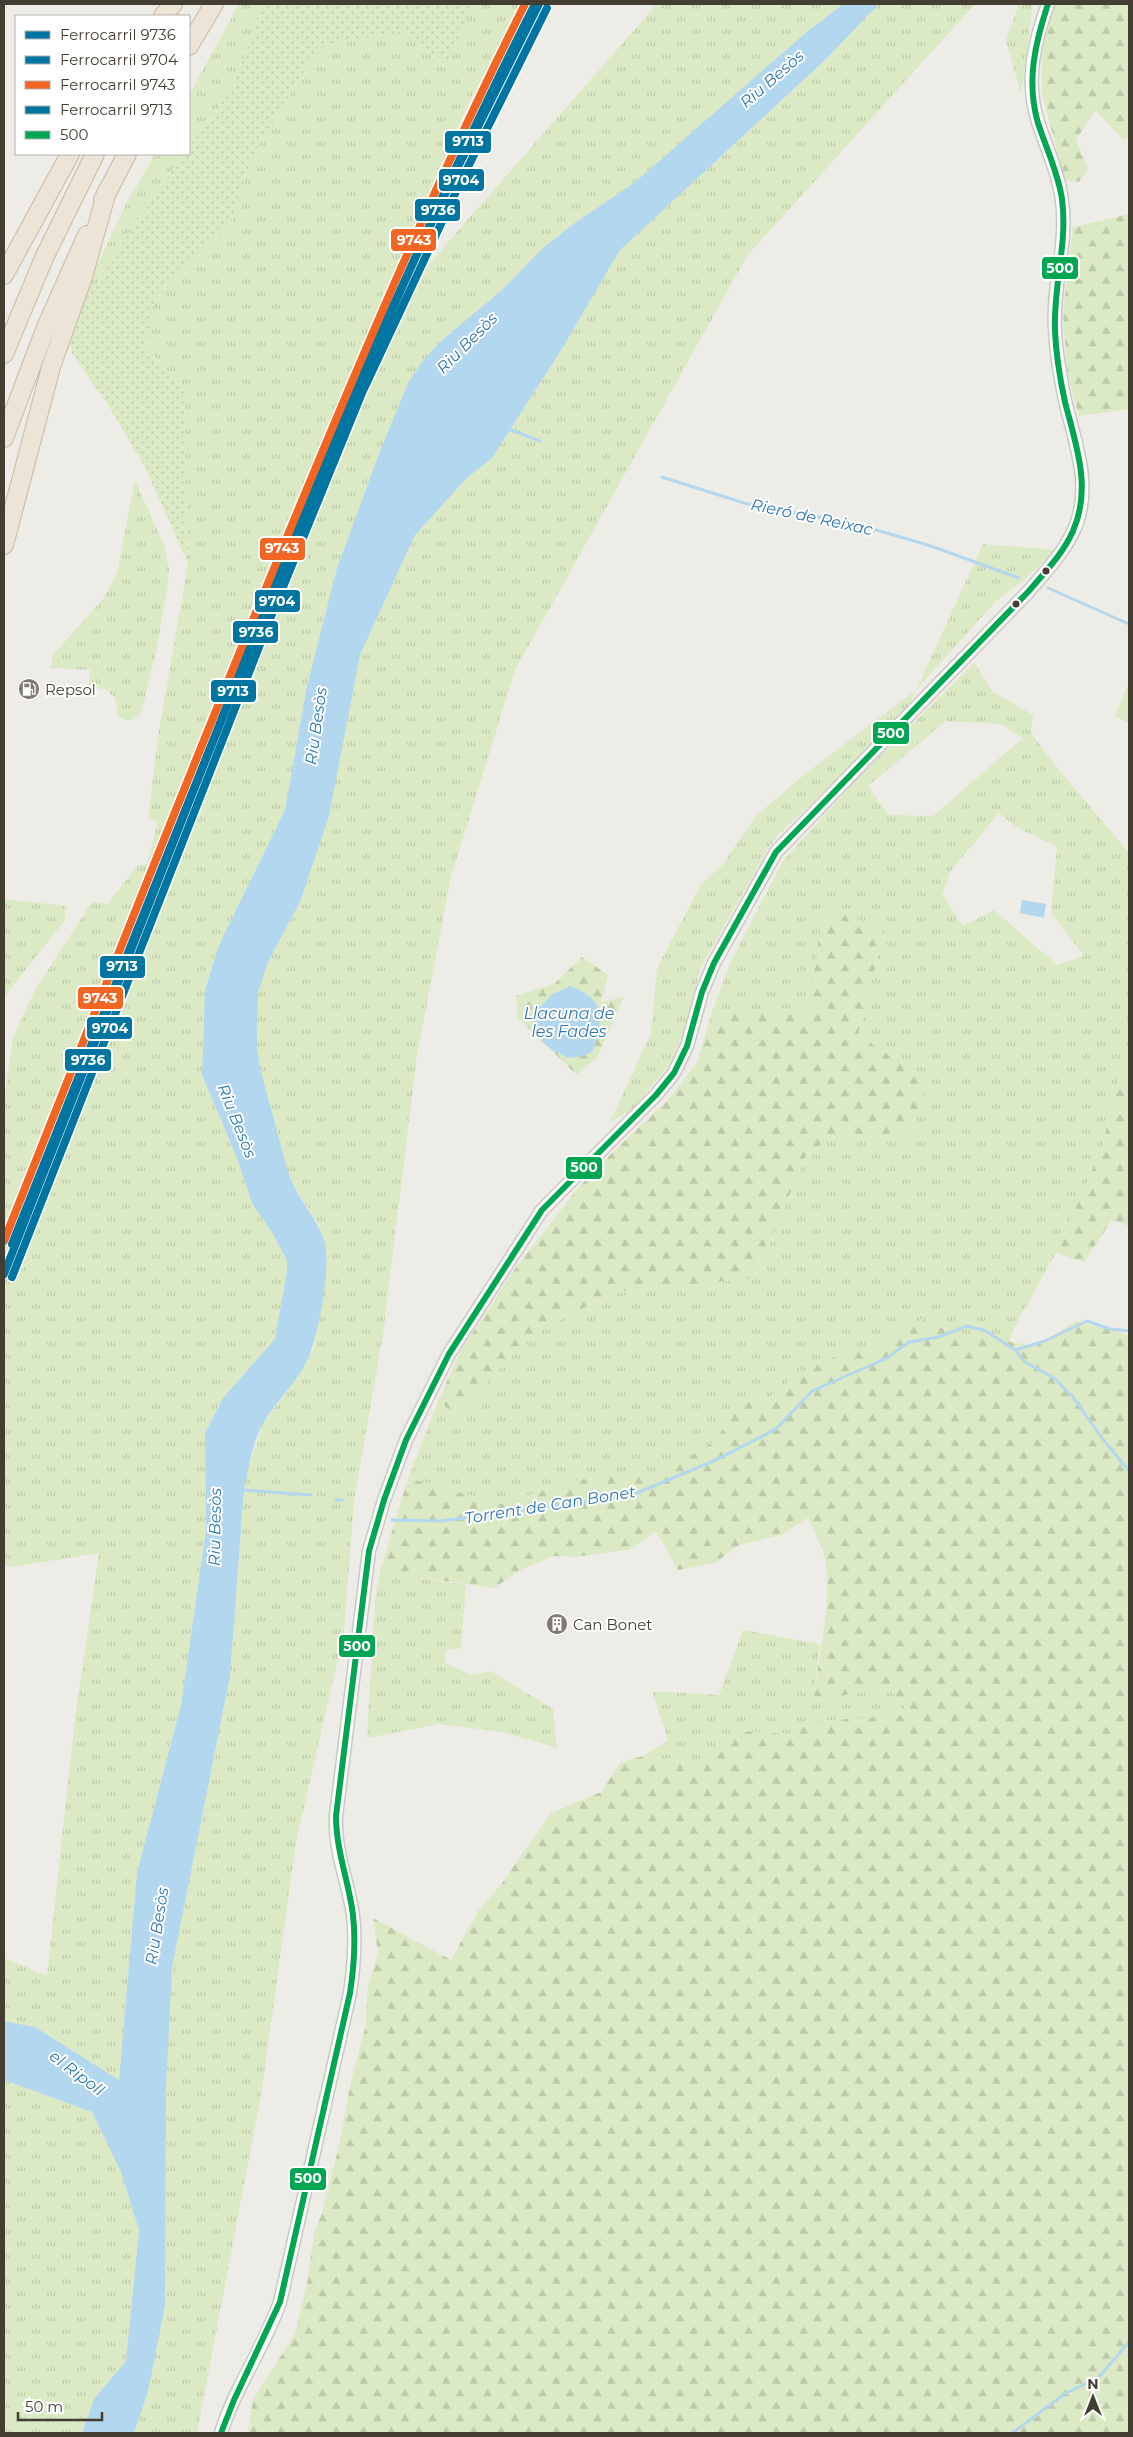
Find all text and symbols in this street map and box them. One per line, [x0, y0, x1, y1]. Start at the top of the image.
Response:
legend [15, 15, 190, 155]
text: Ferrocarril 9736 [60, 25, 176, 44]
water label: Riu Besòs [736, 46, 808, 112]
text: Ferrocarril 9704 [60, 50, 178, 69]
text: Ferrocarril 9743 [60, 75, 176, 94]
text: Ferrocarril 9713 [60, 100, 172, 119]
text: 500 [60, 125, 88, 144]
line badge: 9713 [444, 130, 492, 154]
text: 9713 [452, 132, 484, 150]
line badge: 9704 [438, 168, 485, 192]
text: 9704 [443, 171, 480, 189]
line badge: 9736 [414, 198, 461, 222]
text: 9736 [421, 201, 455, 219]
line badge: 9743 [390, 228, 437, 252]
text: 9743 [397, 231, 431, 249]
line badge: 500 [1041, 256, 1079, 280]
text: 500 [1046, 259, 1074, 277]
water label: Riu Besòs [433, 309, 501, 377]
water label: Rieró de Reixac [749, 495, 875, 539]
line badge: 9743 [259, 537, 306, 561]
text: 9743 [265, 539, 299, 557]
unlabelled marker [1041, 566, 1051, 576]
line badge: 9704 [254, 589, 301, 613]
text: 9704 [259, 592, 296, 610]
unlabelled marker [1011, 599, 1021, 609]
line badge: 9736 [232, 620, 279, 644]
text: 9736 [239, 623, 273, 641]
fuel station icon: Repsol [17, 677, 41, 701]
line badge: 9713 [210, 679, 257, 703]
place label: Repsol [45, 680, 96, 699]
text: 9713 [217, 682, 249, 700]
water label: Riu Besòs [301, 686, 331, 766]
line badge: 500 [872, 721, 910, 745]
text: 500 [877, 724, 905, 742]
line badge: 9713 [99, 955, 146, 979]
text: 9713 [106, 957, 138, 975]
line badge: 9743 [77, 986, 124, 1010]
text: 9743 [83, 989, 117, 1007]
water label: Llacuna de les Fades [524, 1004, 614, 1041]
line badge: 9704 [86, 1016, 133, 1040]
text: 9704 [92, 1019, 129, 1037]
line badge: 9736 [64, 1048, 112, 1072]
text: 9736 [71, 1051, 105, 1069]
water label: Riu Besòs [214, 1081, 261, 1161]
line badge: 500 [565, 1156, 603, 1180]
text: 500 [570, 1158, 598, 1176]
water label: Torrent de Can Bonet [463, 1482, 637, 1528]
water label: Riu Besòs [205, 1488, 225, 1566]
building icon: Can Bonet [545, 1612, 569, 1636]
place label: Can Bonet [573, 1615, 652, 1634]
line badge: 500 [338, 1634, 376, 1658]
text: 500 [343, 1637, 371, 1655]
water label: Riu Besòs [142, 1886, 173, 1966]
water label: el Ripoll [46, 2046, 109, 2100]
line badge: 500 [289, 2167, 327, 2191]
text: 500 [294, 2169, 322, 2187]
north arrow [1068, 2372, 1118, 2422]
text: N [1087, 2375, 1099, 2393]
scale bar [18, 2390, 101, 2422]
text: 50 m [25, 2397, 63, 2416]

